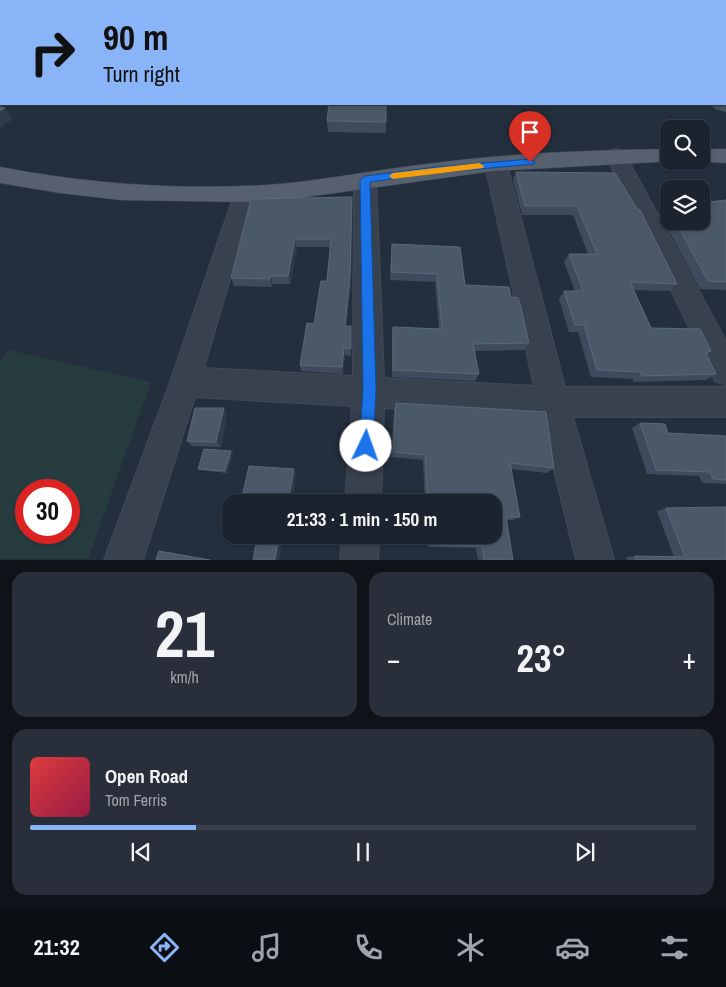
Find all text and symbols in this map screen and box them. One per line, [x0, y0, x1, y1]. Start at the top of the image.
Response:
text: 90 m [103, 14, 168, 61]
icon: right [20, 20, 85, 85]
text: Turn right [103, 59, 180, 89]
pin [509, 111, 551, 162]
icon: arrive [516, 118, 544, 146]
map controls [660, 120, 710, 230]
button: search [660, 120, 710, 170]
button: layers [660, 180, 710, 230]
position arrow [339, 419, 391, 471]
speed limit sign: 30 [15, 479, 80, 544]
text: 21:33 · 1 min · 150 m [287, 506, 437, 532]
text: 21 [155, 590, 214, 677]
text: Climate [387, 608, 432, 630]
text: 23° [517, 633, 566, 684]
text: − [387, 640, 400, 678]
text: + [683, 640, 696, 678]
text: km/h [170, 666, 199, 688]
text: Open Road [105, 763, 188, 789]
text: Tom Ferris [105, 789, 167, 811]
icon: previous [127, 838, 155, 866]
icon: pause [349, 838, 377, 866]
icon: next [571, 838, 599, 866]
icon: directions [147, 930, 182, 965]
icon: music [249, 930, 284, 965]
icon: phone [351, 930, 386, 965]
icon: climate [453, 930, 488, 965]
icon: car [555, 930, 590, 965]
icon: filters [657, 930, 692, 965]
text: 21:32 [34, 932, 80, 962]

